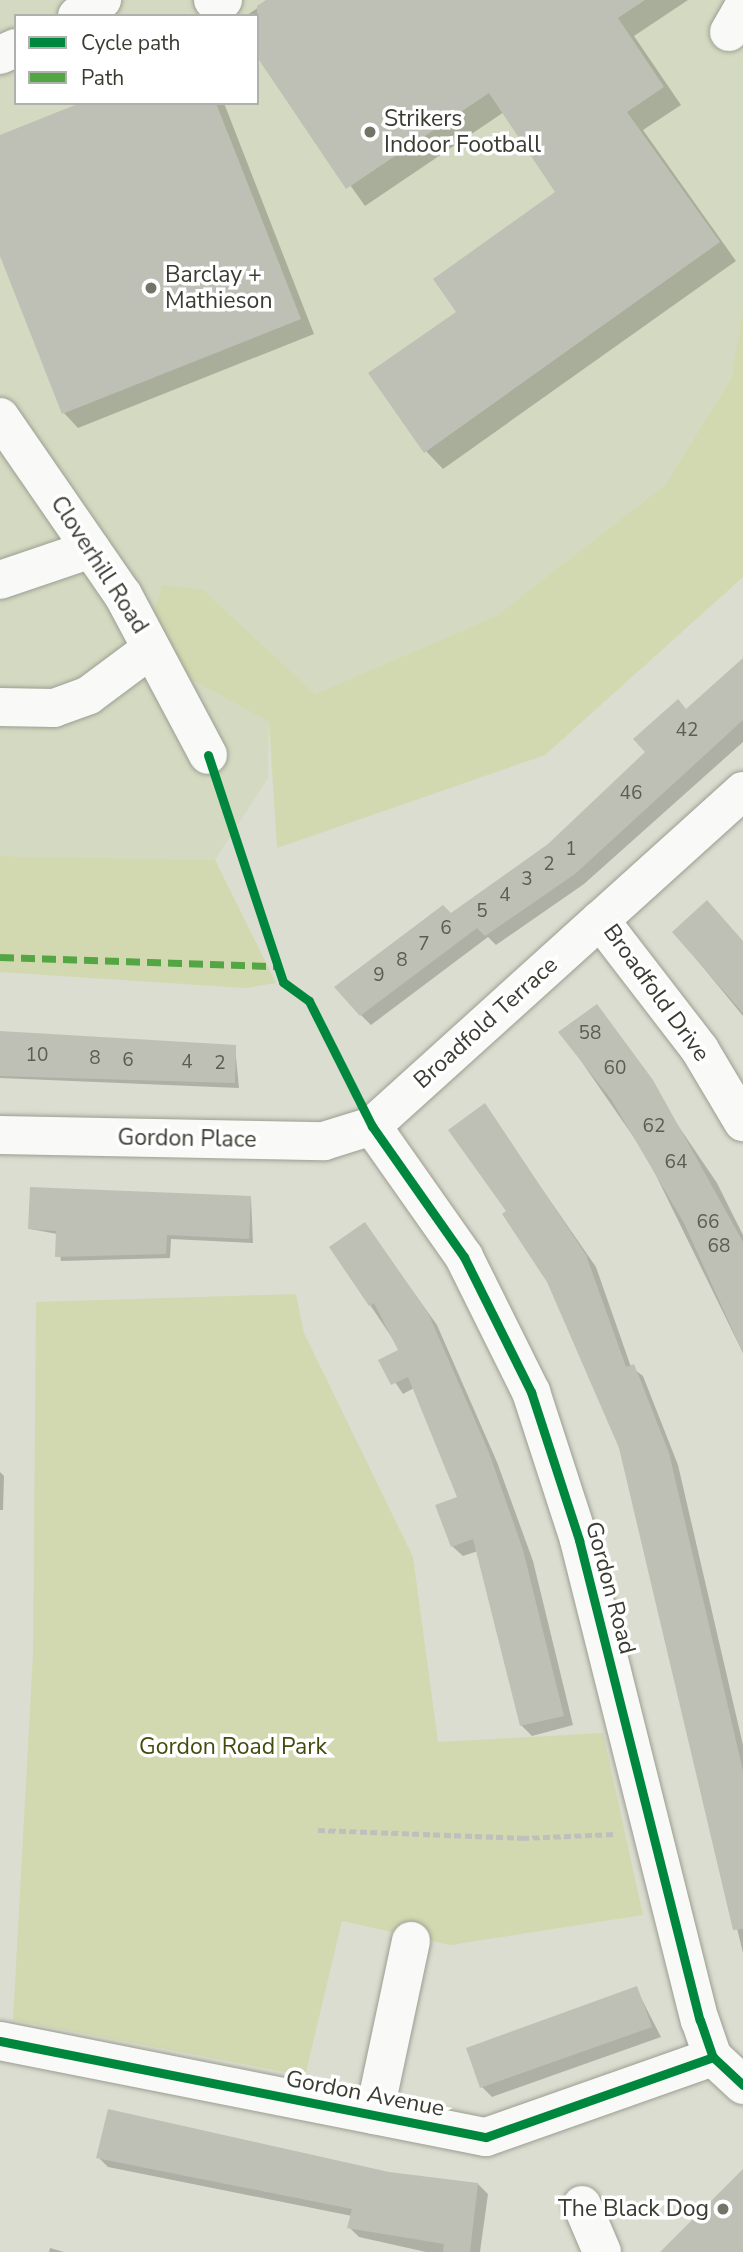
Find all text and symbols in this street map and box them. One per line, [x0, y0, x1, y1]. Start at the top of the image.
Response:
legend [14, 14, 259, 105]
text: Cycle path [81, 29, 180, 57]
text: Path [81, 64, 124, 92]
place label: Strikers Indoor Football [384, 105, 541, 159]
marker: Strikers Indoor Football [362, 124, 378, 140]
place label: Barclay + Mathieson [165, 261, 272, 315]
marker: Barclay + Mathieson [143, 280, 159, 296]
street label: Cloverhill Road [44, 491, 154, 639]
house number: 42 [676, 720, 698, 742]
house number: 46 [620, 783, 642, 805]
house number: 1 [565, 839, 577, 861]
house number: 2 [543, 854, 555, 876]
house number: 3 [521, 869, 533, 891]
house number: 4 [499, 885, 511, 907]
house number: 5 [476, 901, 488, 923]
house number: 6 [440, 918, 452, 940]
street label: Broadfold Drive [597, 919, 715, 1067]
house number: 7 [418, 934, 430, 956]
house number: 8 [396, 950, 408, 972]
street label: Broadfold Terrace [409, 951, 563, 1095]
house number: 9 [373, 965, 385, 987]
house number: 58 [579, 1023, 601, 1045]
house number: 10 [26, 1045, 48, 1067]
house number: 8 [89, 1048, 101, 1070]
house number: 6 [122, 1050, 134, 1072]
house number: 4 [181, 1052, 193, 1074]
house number: 2 [214, 1053, 226, 1075]
house number: 60 [604, 1058, 626, 1080]
house number: 62 [643, 1116, 665, 1138]
street label: Gordon Place [117, 1124, 257, 1154]
house number: 64 [665, 1152, 687, 1174]
house number: 66 [697, 1212, 719, 1234]
house number: 68 [708, 1236, 730, 1258]
street label: Gordon Road [579, 1519, 641, 1657]
park label: Gordon Road Park [139, 1733, 327, 1761]
street label: Gordon Avenue [283, 2065, 447, 2123]
place label: The Black Dog [558, 2195, 709, 2223]
marker: The Black Dog [715, 2201, 731, 2217]

